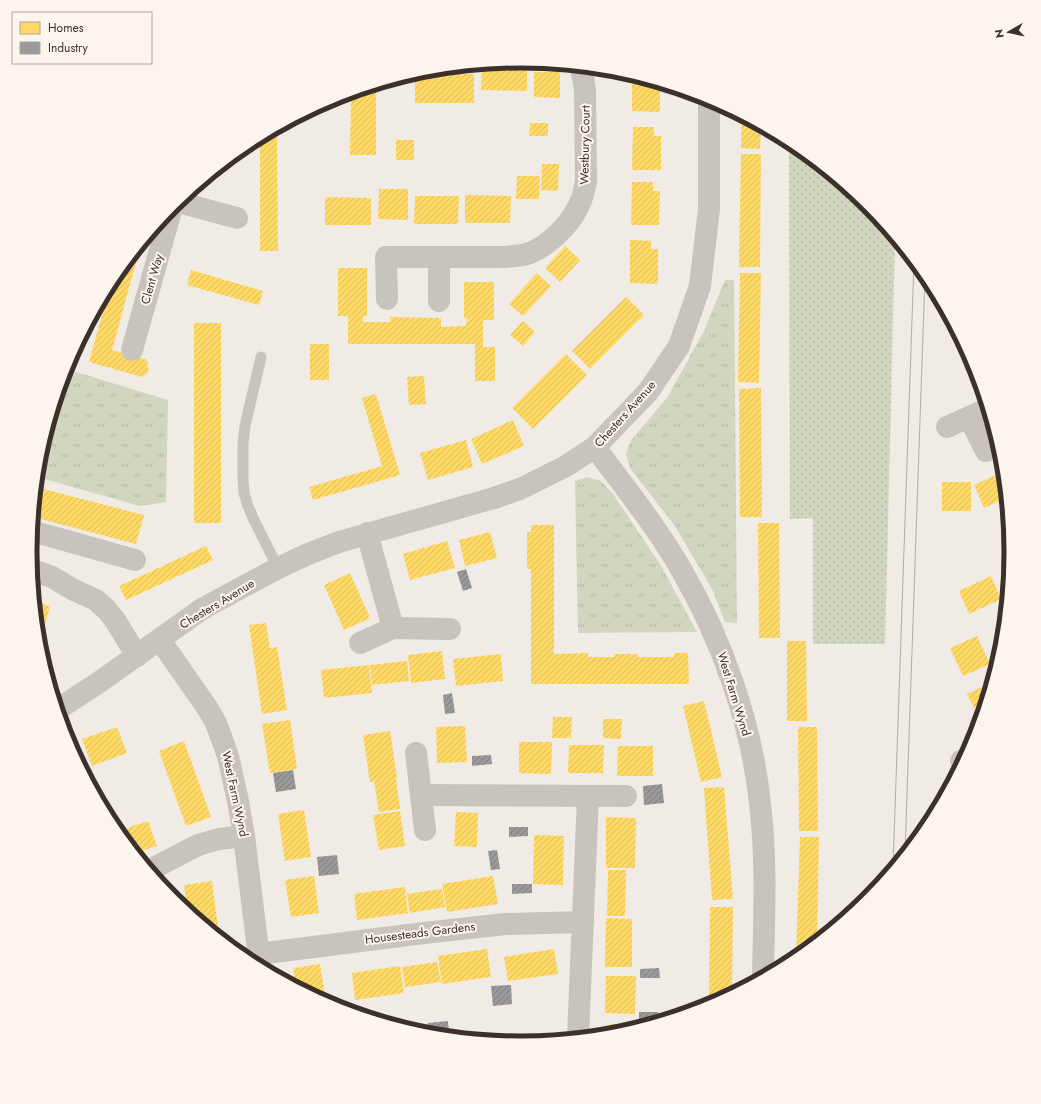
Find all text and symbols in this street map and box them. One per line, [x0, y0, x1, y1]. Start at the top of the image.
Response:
legend [12, 12, 152, 64]
north arrow [989, 12, 1029, 52]
text: Homes [48, 19, 84, 37]
text: N [991, 28, 1008, 39]
text: Industry [48, 39, 89, 57]
street label: Westbury Court [575, 105, 595, 185]
street label: Clent Way [136, 251, 168, 306]
street label: Chesters Avenue [590, 377, 660, 451]
street label: Chesters Avenue [176, 575, 258, 633]
street label: West Farm Wynd [713, 650, 755, 738]
street label: West Farm Wynd [217, 749, 253, 839]
street label: Housesteads Gardens [364, 917, 476, 949]

